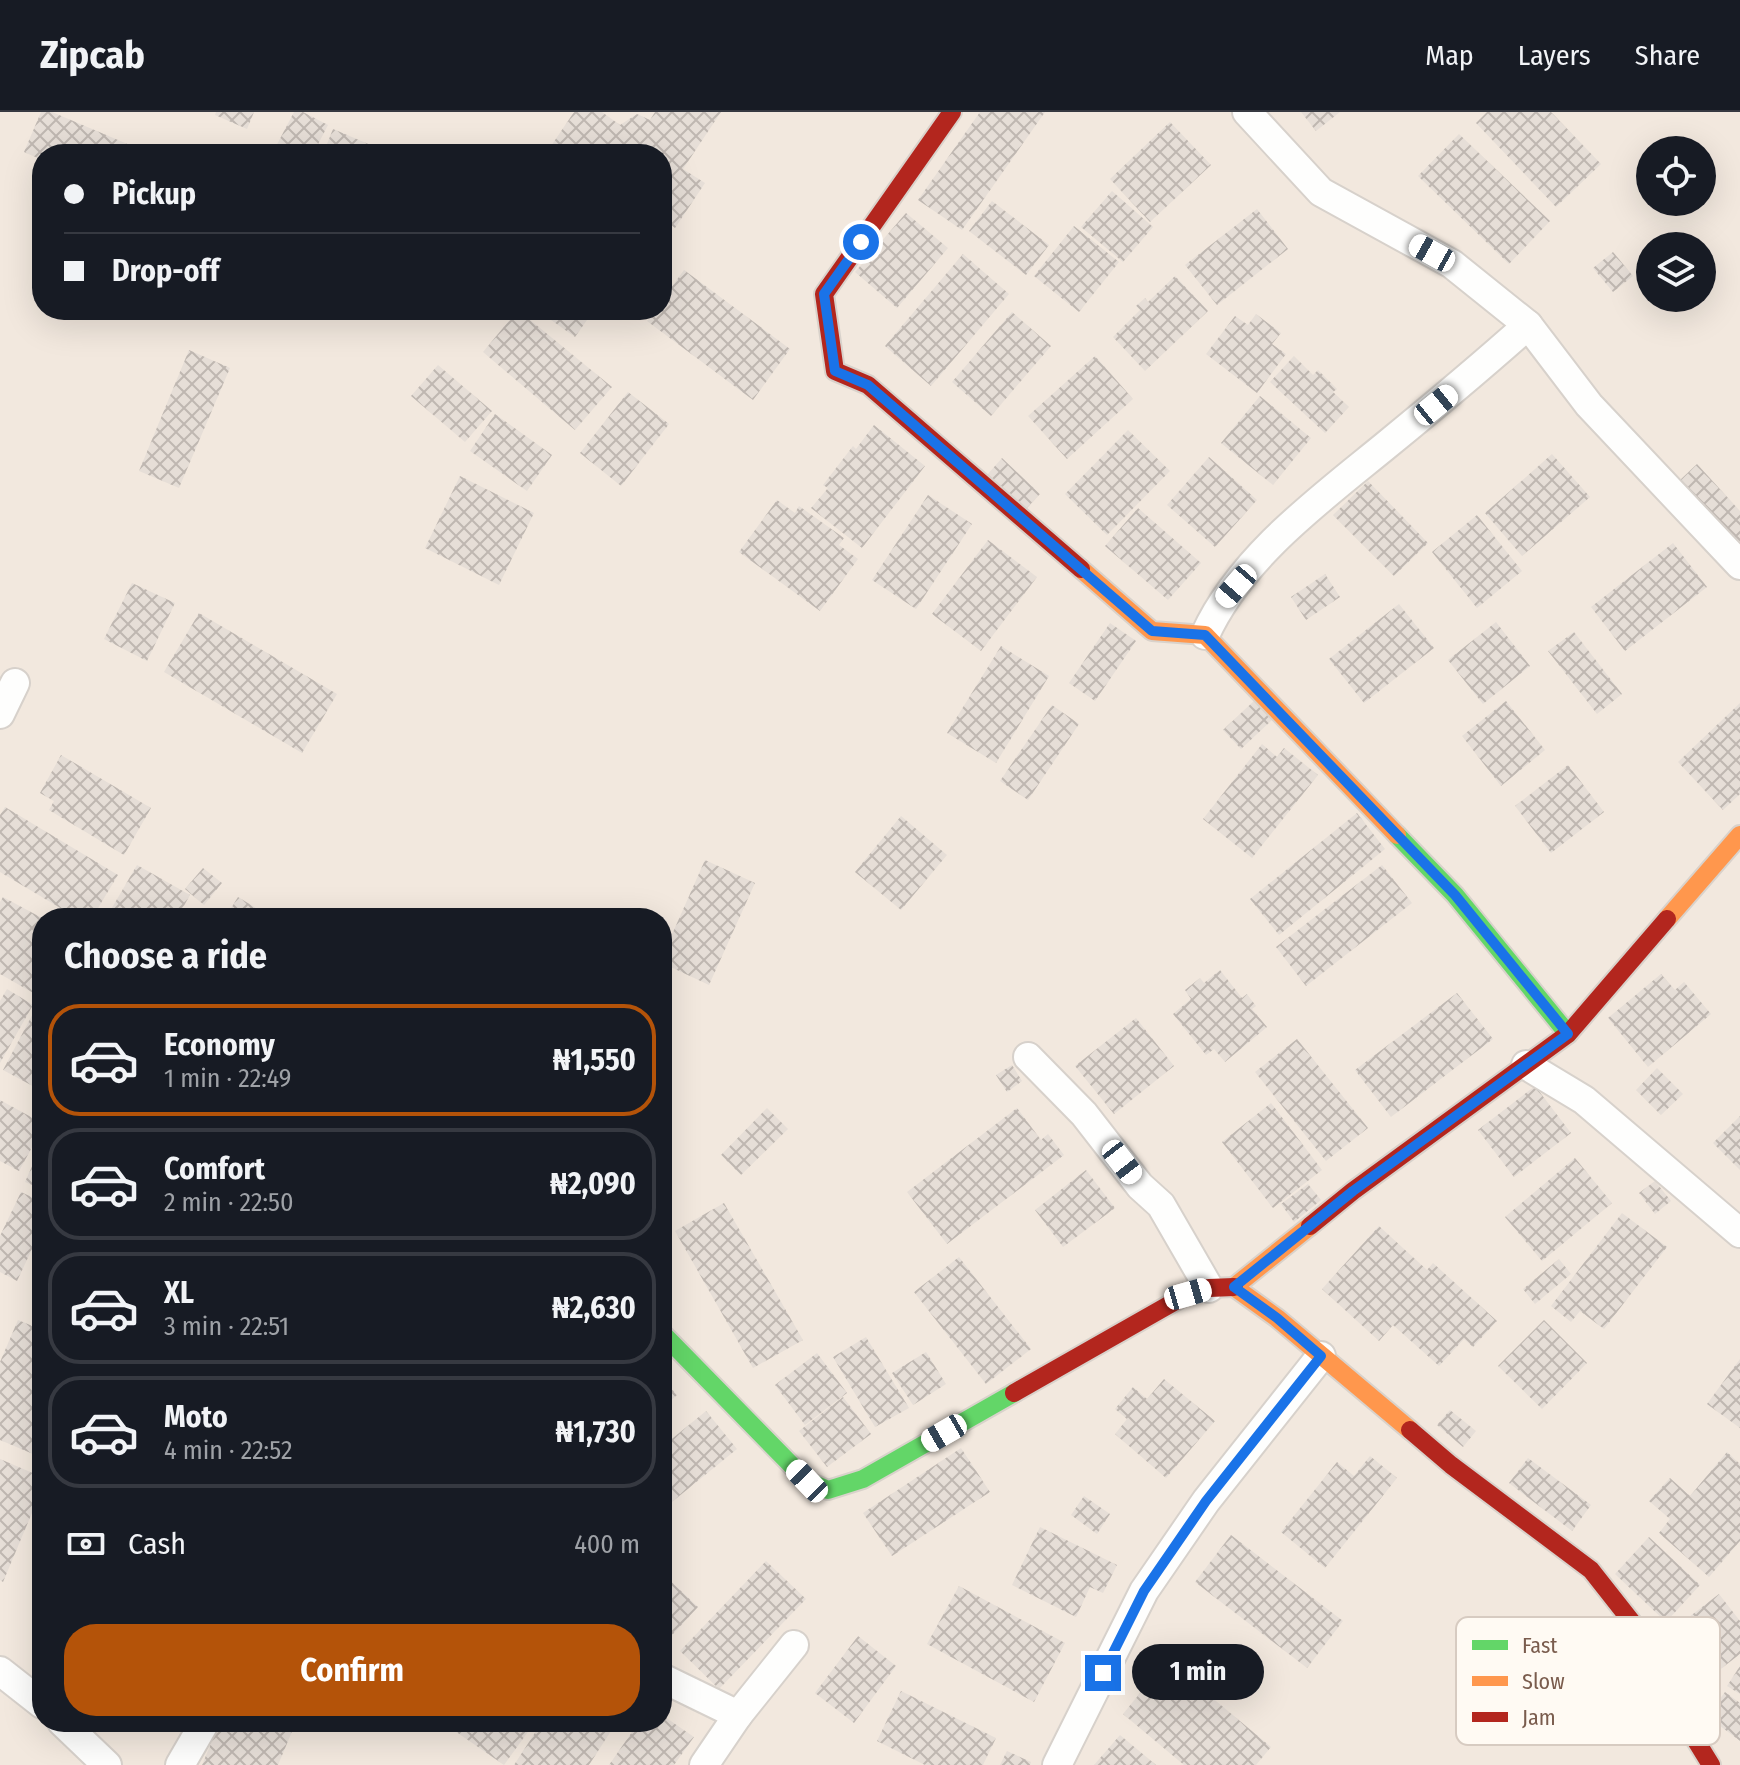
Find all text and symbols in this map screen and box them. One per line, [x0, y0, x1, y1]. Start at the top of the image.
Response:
text: Zipcab [40, 32, 145, 78]
text: Map [1425, 39, 1474, 72]
text: Layers [1518, 39, 1591, 72]
text: Share [1635, 39, 1700, 72]
map controls [1636, 136, 1716, 312]
button: locate [1636, 136, 1716, 216]
text: Pickup [112, 176, 196, 212]
route start [843, 224, 879, 260]
car [1405, 231, 1459, 275]
button: layers [1636, 232, 1716, 312]
text: Drop-off [112, 253, 219, 289]
car [1410, 381, 1462, 429]
car [1211, 560, 1261, 612]
text: Choose a ride [64, 934, 267, 978]
icon: car [68, 1024, 140, 1096]
text: Economy [164, 1027, 275, 1063]
text: ₦1,550 [553, 1042, 636, 1078]
text: 1 min · 22:49 [164, 1063, 291, 1094]
car [1098, 1136, 1146, 1188]
icon: car [68, 1148, 140, 1220]
text: Comfort [164, 1151, 265, 1187]
text: ₦2,090 [550, 1166, 636, 1202]
text: 2 min · 22:50 [164, 1187, 294, 1218]
icon: car [68, 1272, 140, 1344]
text: XL [164, 1275, 194, 1311]
car [1162, 1276, 1214, 1312]
text: ₦2,630 [552, 1290, 636, 1326]
text: 3 min · 22:51 [164, 1311, 289, 1342]
icon: car [68, 1396, 140, 1468]
text: Moto [164, 1399, 228, 1435]
car [917, 1411, 971, 1455]
text: ₦1,730 [556, 1414, 636, 1450]
text: 4 min · 22:52 [164, 1435, 292, 1466]
car [782, 1455, 832, 1507]
icon: cash [64, 1522, 108, 1566]
text: Cash [128, 1526, 186, 1562]
text: 400 m [574, 1529, 640, 1560]
legend [1456, 1617, 1720, 1745]
button: Confirm [64, 1624, 640, 1716]
text: Fast [1522, 1632, 1558, 1659]
callout: 1 min [1131, 1645, 1263, 1701]
route end [1085, 1655, 1121, 1691]
text: 1 min [1170, 1656, 1226, 1687]
text: Slow [1522, 1668, 1565, 1695]
text: Jam [1522, 1704, 1556, 1731]

